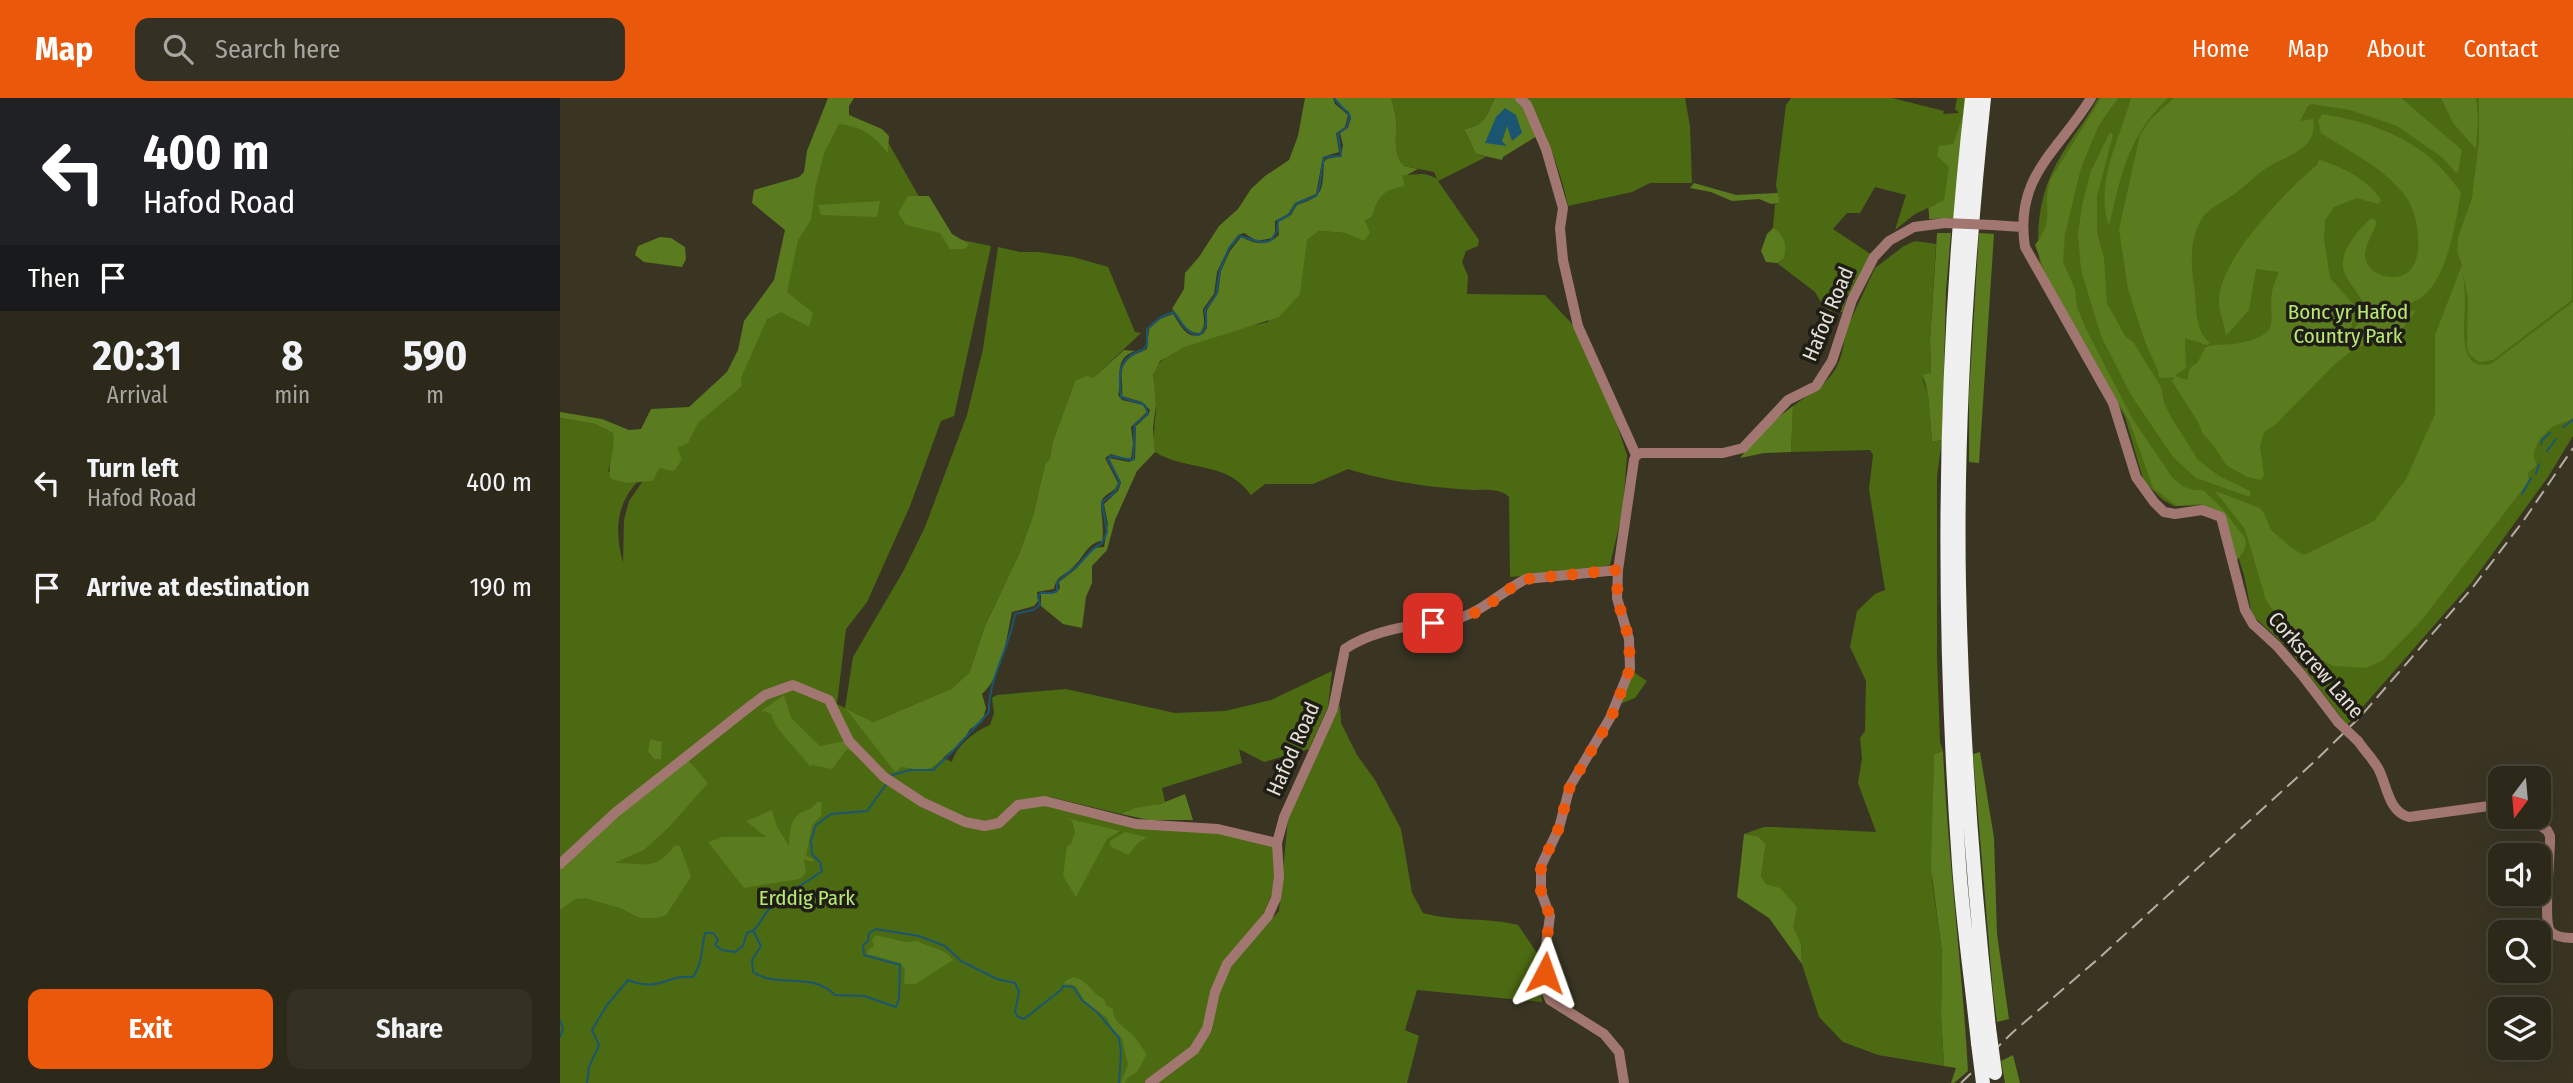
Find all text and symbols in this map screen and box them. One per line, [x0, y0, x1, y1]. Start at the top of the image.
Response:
search box [135, 18, 625, 81]
text: Map [35, 29, 93, 69]
icon: search [159, 30, 197, 68]
text: Search here [215, 34, 340, 65]
text: Home [2192, 35, 2249, 63]
text: Map [2287, 35, 2329, 63]
text: About [2367, 35, 2425, 63]
text: Contact [2463, 35, 2538, 63]
text: 400 m [143, 123, 269, 182]
icon: left [28, 126, 119, 217]
text: Hafod Road [143, 183, 295, 221]
icon: arrive [94, 259, 132, 297]
text: Then [28, 263, 80, 294]
street label: Hafod Road [1796, 263, 1860, 365]
park label: Bonc yr Hafod Country Park [2288, 299, 2408, 349]
text: 20:31 [93, 331, 182, 381]
text: 8 [281, 331, 303, 381]
text: 590 [403, 331, 467, 381]
text: Arrival [107, 381, 168, 409]
text: min [275, 381, 310, 409]
text: m [426, 381, 444, 409]
text: Turn left [87, 453, 179, 484]
icon: left [28, 464, 66, 502]
text: 400 m [466, 467, 532, 498]
text: Hafod Road [87, 484, 197, 512]
icon: arrive [28, 569, 66, 607]
text: Arrive at destination [87, 572, 310, 603]
text: 190 m [470, 572, 532, 603]
pin [1403, 593, 1463, 653]
icon: arrive [1414, 604, 1452, 642]
street label: Corkscrew Lane [2263, 606, 2369, 724]
street label: Hafod Road [1261, 698, 1325, 800]
north arrow [2488, 766, 2552, 830]
map controls [2488, 766, 2551, 1060]
button: sound [2488, 843, 2551, 906]
park label: Erddig Park [759, 885, 855, 911]
button: search [2488, 920, 2551, 983]
position arrow [1508, 936, 1582, 1010]
button: Exit [28, 989, 273, 1069]
button: Share [287, 989, 532, 1069]
button: layers [2488, 997, 2551, 1060]

